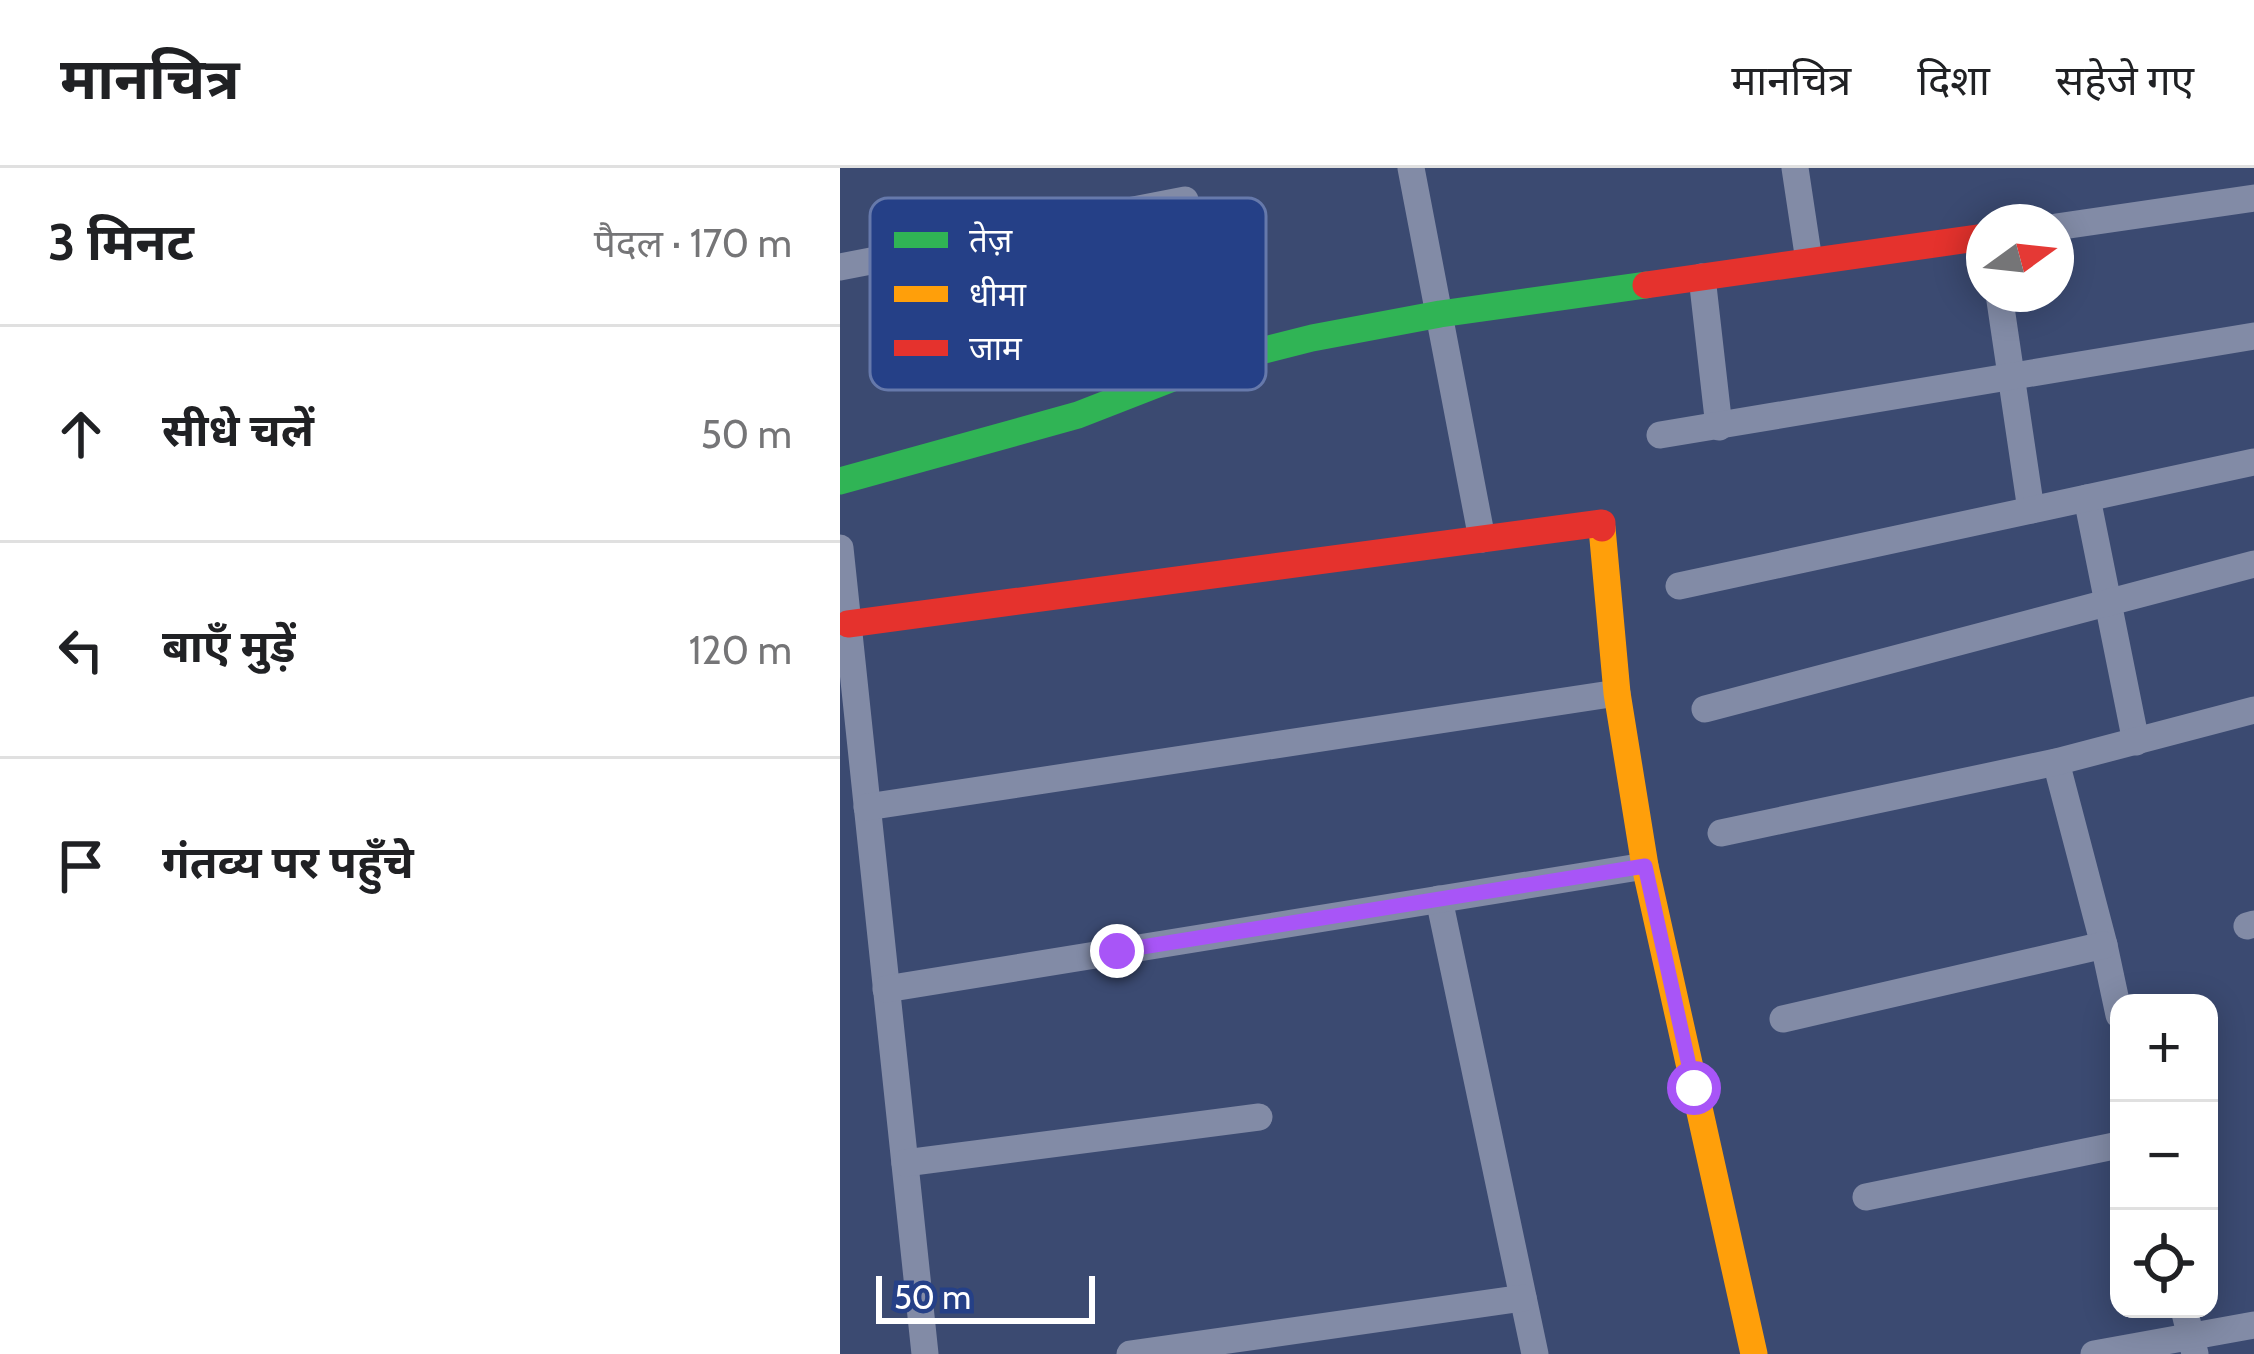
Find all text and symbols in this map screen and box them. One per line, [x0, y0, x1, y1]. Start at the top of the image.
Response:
text: मानचित्र [60, 44, 240, 113]
text: मानचित्र [1731, 54, 1851, 106]
text: दिशा [1917, 54, 1990, 106]
text: सहेजे गए [2056, 54, 2194, 106]
legend [870, 198, 1266, 390]
north arrow [1966, 204, 2074, 312]
text: 3 मिनट [48, 211, 194, 273]
text: पैदल · 170 m [594, 219, 792, 267]
text: तेज़ [969, 220, 1013, 260]
text: धीमा [969, 274, 1028, 314]
text: जाम [969, 328, 1023, 368]
icon: ahead [48, 401, 114, 467]
text: सीधे चलें [162, 403, 314, 457]
text: 50 m [701, 410, 792, 458]
icon: left [48, 617, 114, 683]
text: बाएँ मुड़ें [162, 619, 296, 673]
text: 120 m [689, 626, 792, 674]
icon: arrive [48, 833, 114, 899]
text: गंतव्य पर पहुँचे [162, 835, 414, 889]
route end [1090, 924, 1144, 978]
map controls [2110, 994, 2218, 1318]
button: + [2110, 994, 2218, 1102]
route start [1667, 1061, 1721, 1115]
button: − [2110, 1102, 2218, 1210]
button: locate [2110, 1210, 2218, 1318]
scale bar [876, 1270, 1095, 1323]
text: 50 m [894, 1277, 971, 1317]

